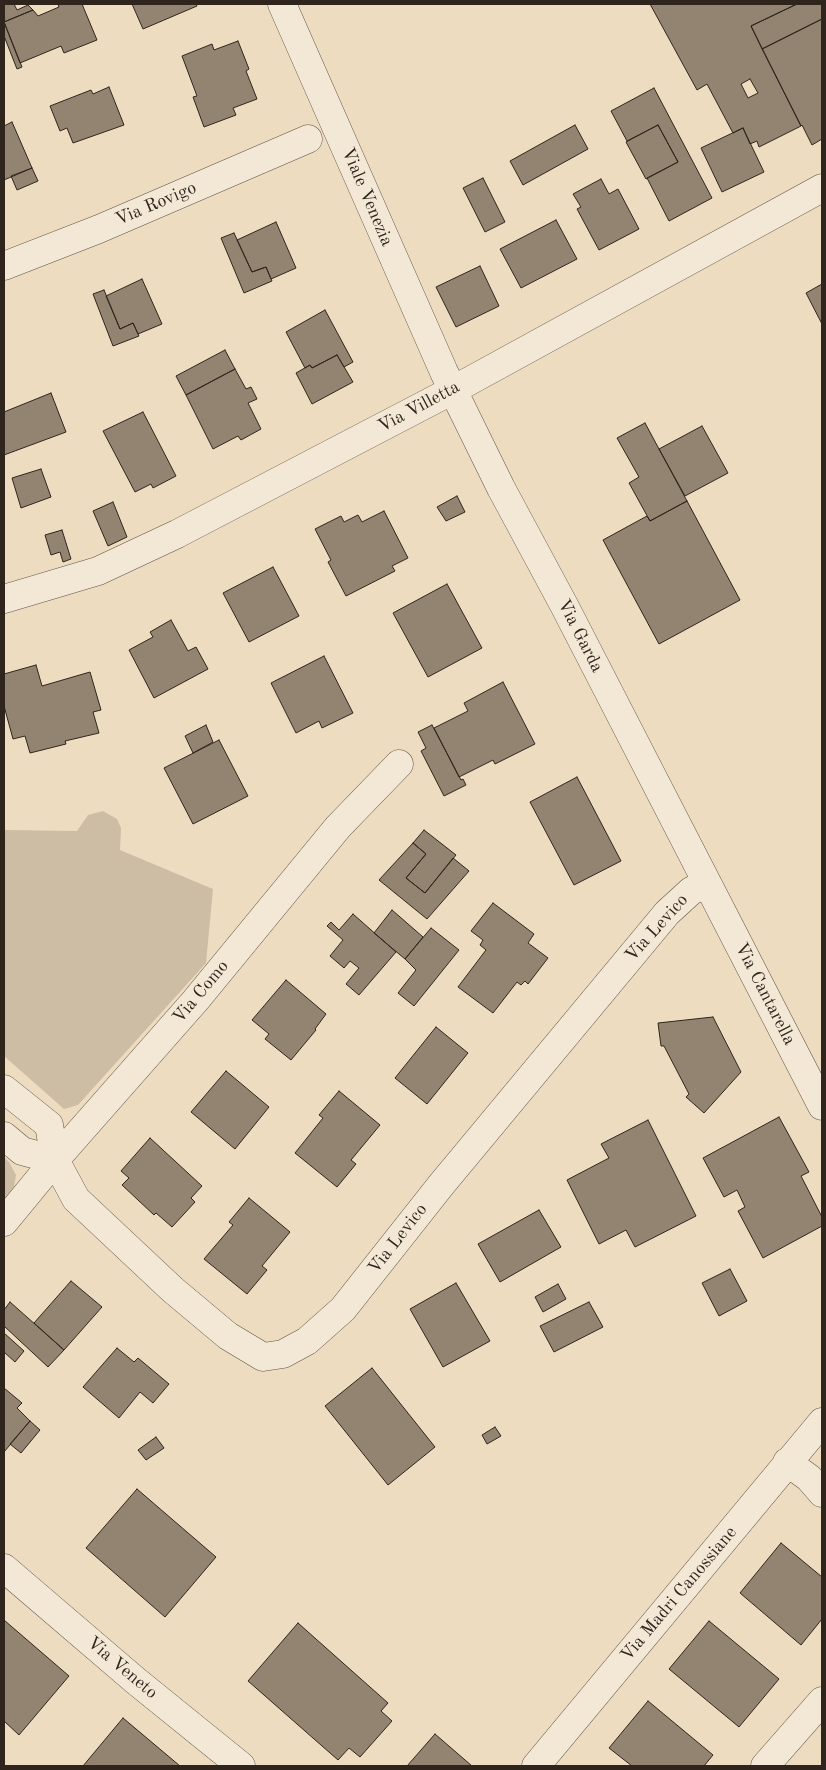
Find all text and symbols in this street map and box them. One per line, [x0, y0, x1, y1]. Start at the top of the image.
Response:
street label: Viale Venezia [337, 144, 397, 250]
street label: Via Rovigo [112, 177, 200, 231]
street label: Via Villetta [374, 376, 464, 438]
street label: Via Garda [552, 596, 608, 676]
street label: Via Levico [621, 890, 693, 966]
street label: Via Cantarella [730, 939, 800, 1049]
street label: Via Como [168, 956, 234, 1028]
street label: Via Levico [364, 1199, 432, 1279]
street label: Via Madri Canossiane [616, 1522, 742, 1666]
street label: Via Veneto [82, 1632, 162, 1704]

